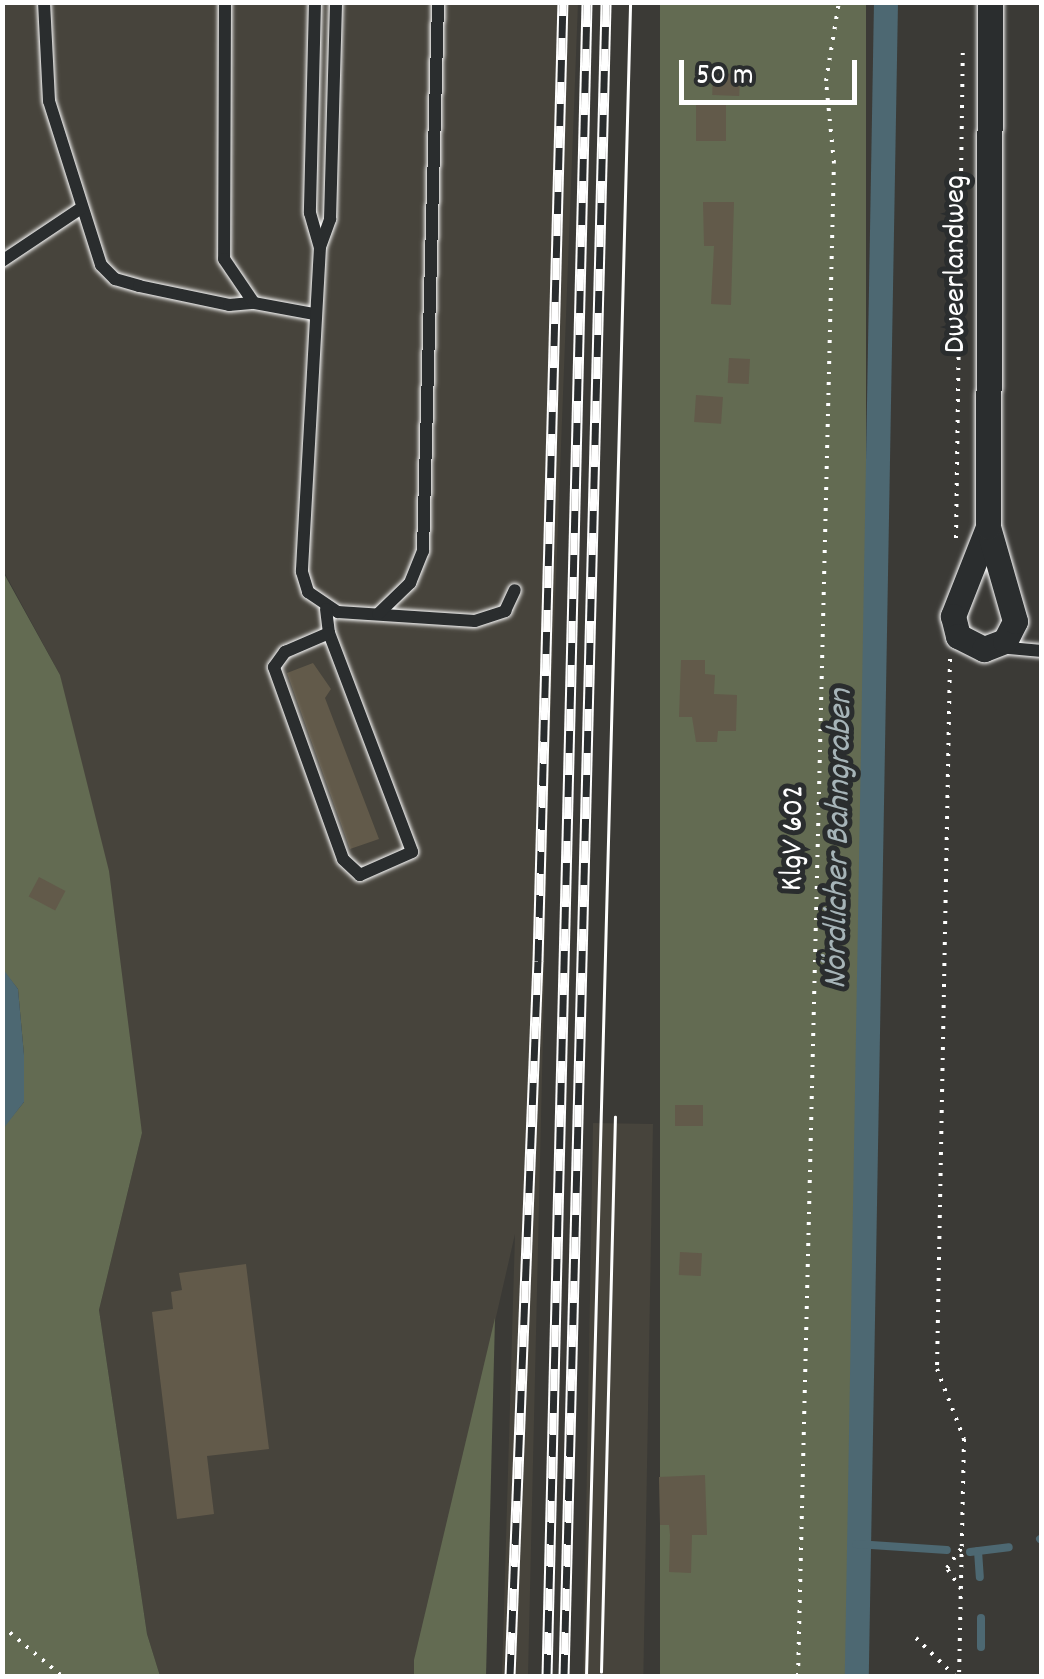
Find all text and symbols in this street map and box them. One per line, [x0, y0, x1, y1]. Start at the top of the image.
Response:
scale bar [684, 40, 862, 102]
text: 50 m [696, 56, 754, 99]
street label: Dweerlandweg [938, 175, 976, 353]
water label: Nördlicher Bahngraben [816, 689, 864, 989]
street label: KlgV 602 [775, 785, 815, 891]

